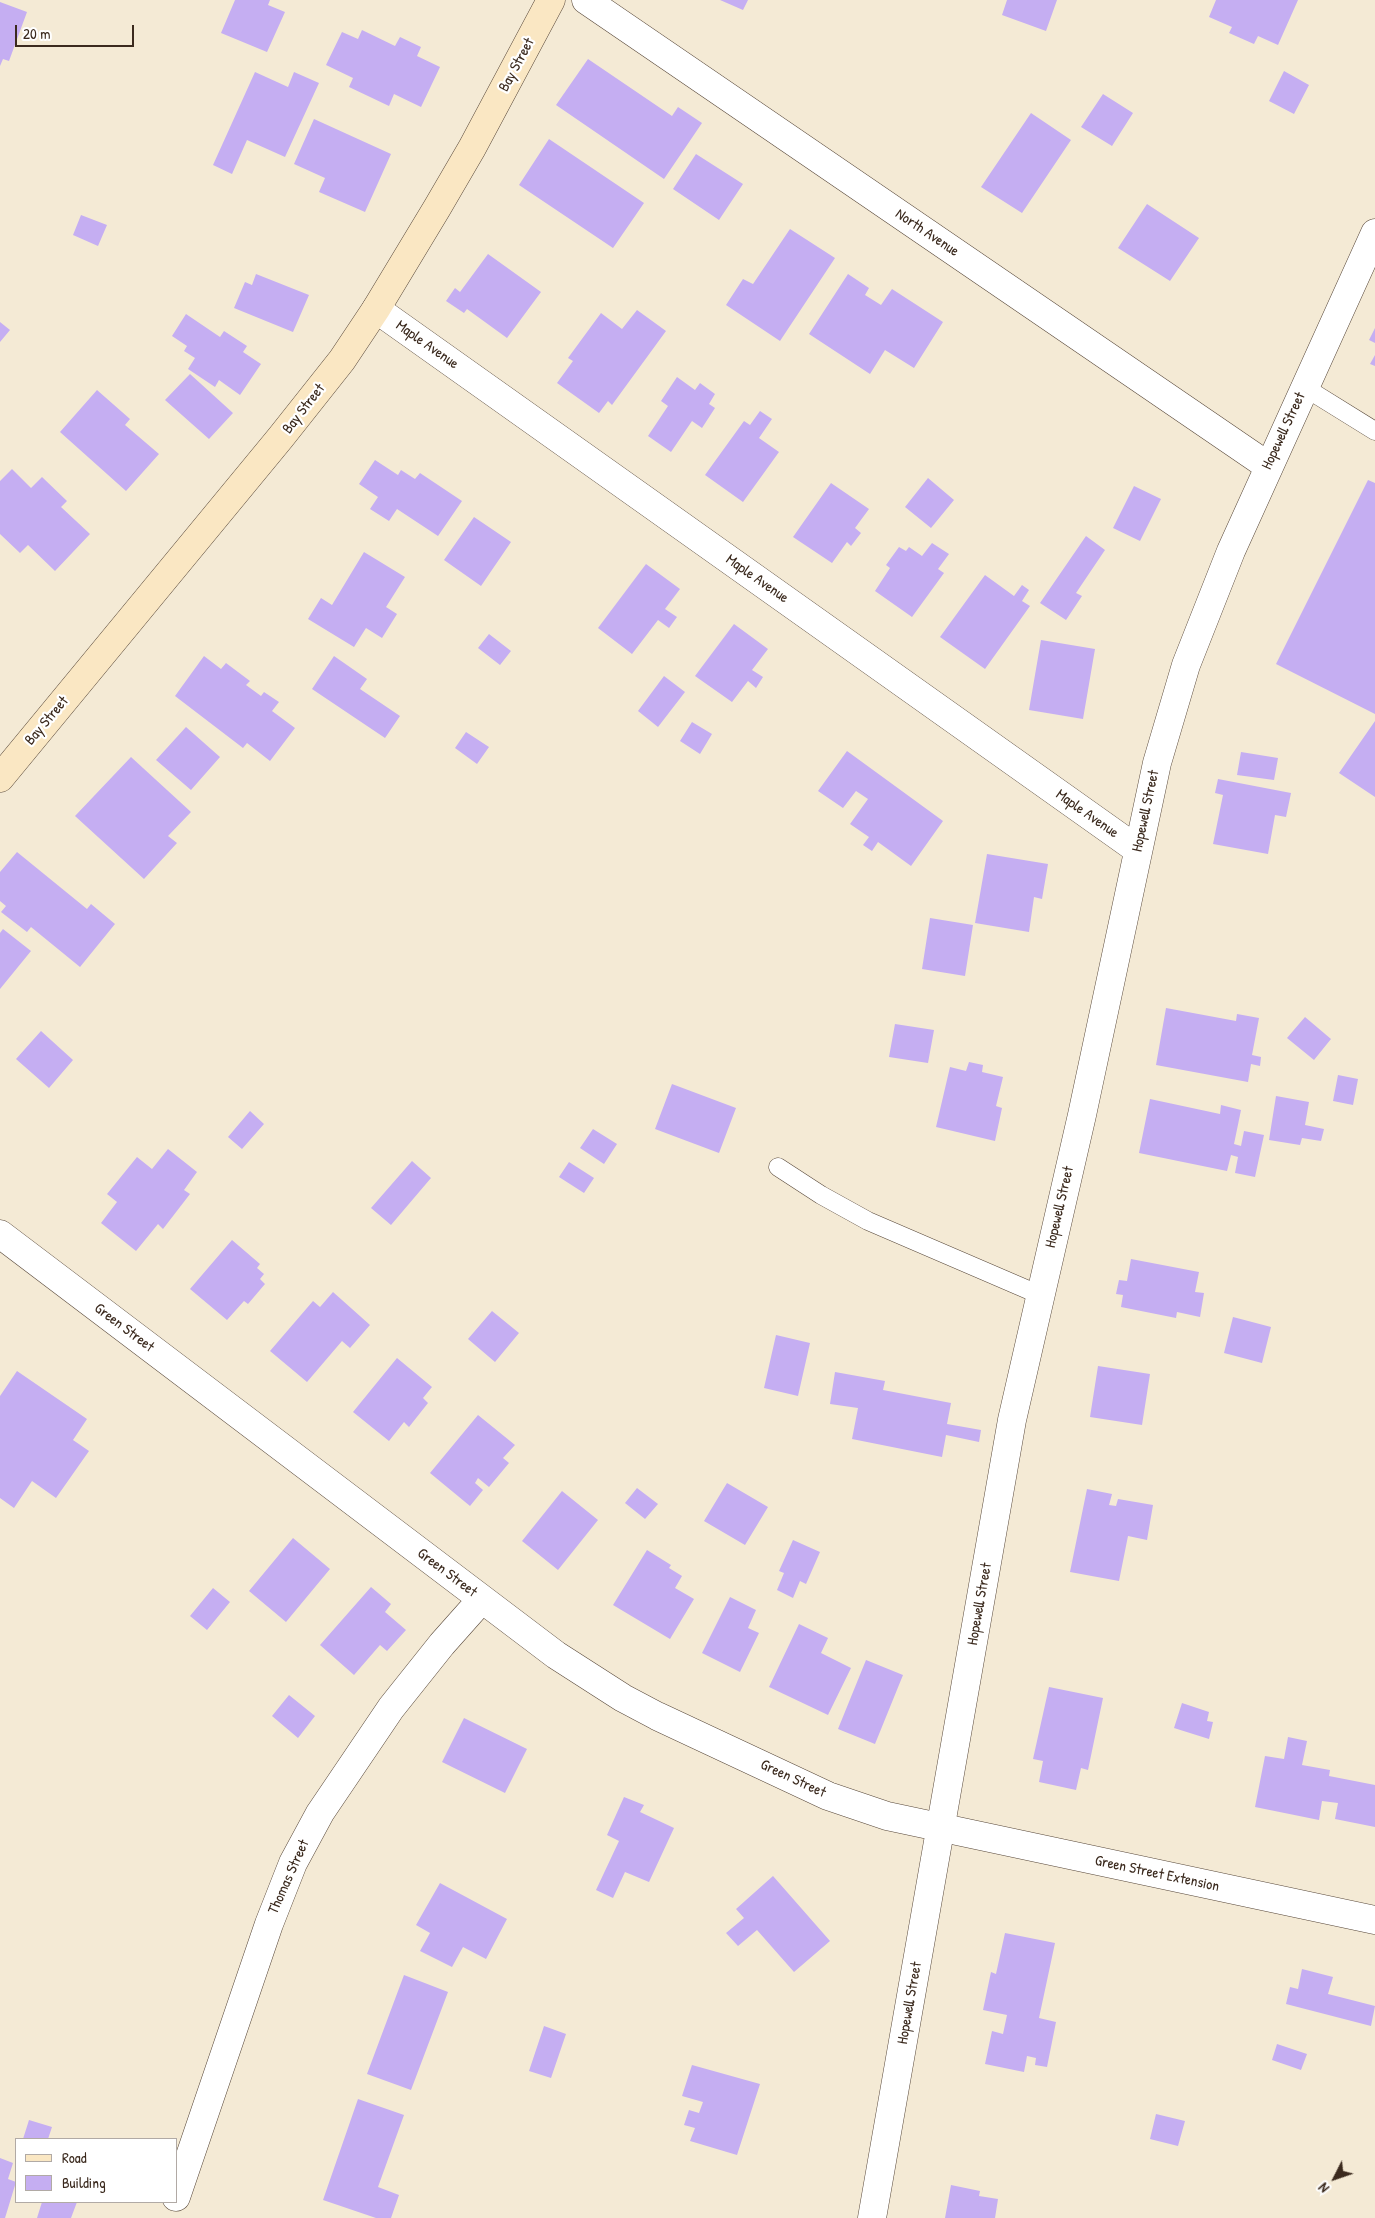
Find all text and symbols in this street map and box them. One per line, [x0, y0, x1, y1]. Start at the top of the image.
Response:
scale bar [18, 15, 136, 47]
text: 20 m [23, 23, 50, 44]
street label: Bay Street [495, 35, 539, 95]
street label: North Avenue [892, 205, 962, 261]
street label: Maple Avenue [392, 317, 462, 373]
street label: Bay Street [279, 381, 329, 437]
street label: Hopewell Street [1258, 389, 1310, 473]
street label: Maple Avenue [722, 551, 792, 607]
street label: Bay Street [21, 693, 73, 749]
street label: Hopewell Street [1129, 768, 1163, 854]
street label: Maple Avenue [1052, 786, 1122, 842]
street label: Hopewell Street [1042, 1164, 1078, 1250]
street label: Green Street [91, 1300, 157, 1356]
street label: Green Street [414, 1545, 480, 1601]
street label: Hopewell Street [964, 1561, 996, 1647]
street label: Green Street [757, 1756, 829, 1802]
street label: Thomas Street [265, 1837, 313, 1917]
street label: Green Street Extension [1093, 1852, 1221, 1896]
street label: Hopewell Street [894, 1960, 926, 2046]
legend [15, 2138, 178, 2203]
text: Road [62, 2147, 87, 2168]
north arrow [1310, 2153, 1360, 2203]
text: Building [62, 2172, 106, 2193]
text: N [1314, 2179, 1333, 2197]

